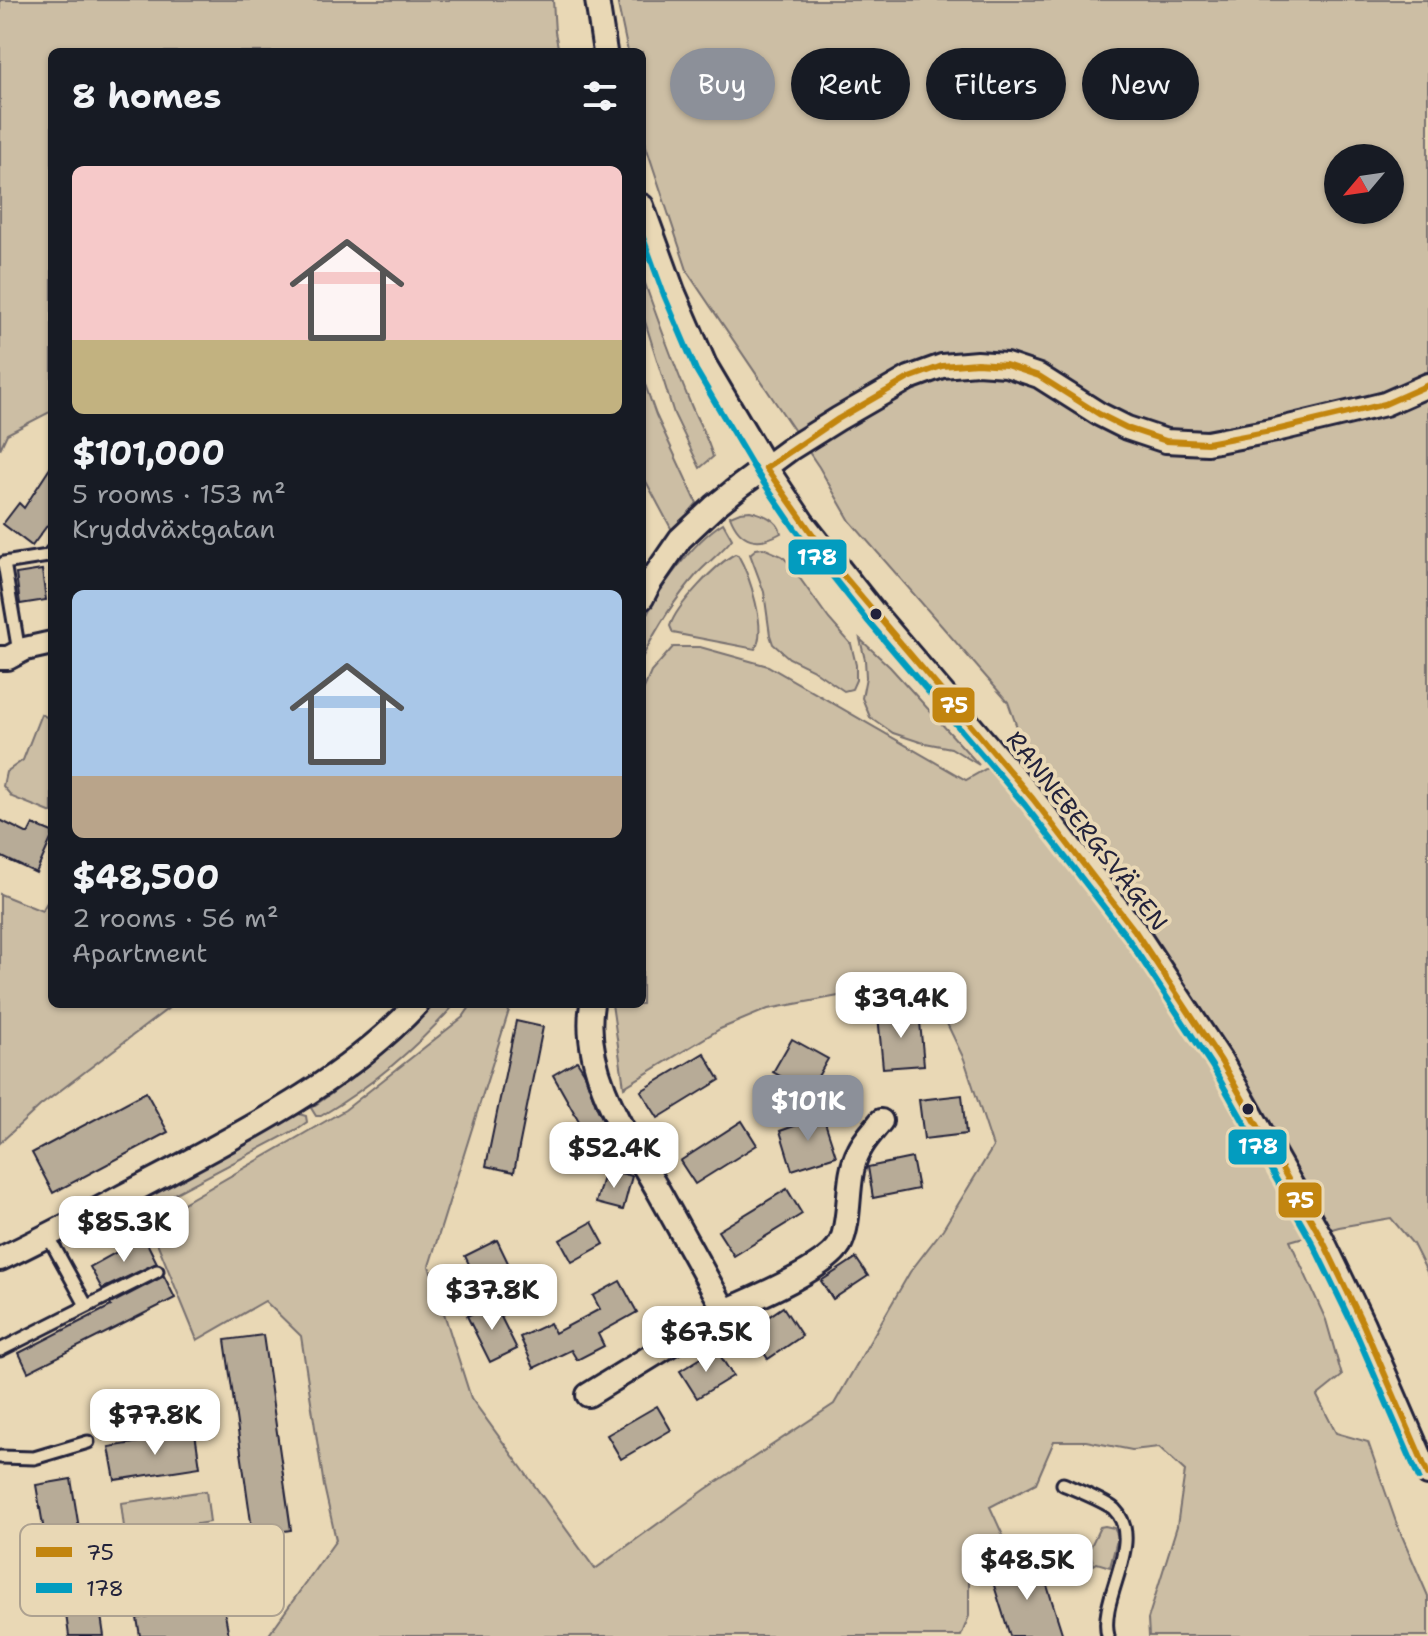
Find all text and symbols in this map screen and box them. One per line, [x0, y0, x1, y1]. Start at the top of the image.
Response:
chip: Buy [670, 48, 775, 120]
chip: Rent [791, 48, 910, 120]
chip: Filters [926, 48, 1066, 120]
chip: New [1082, 48, 1199, 120]
text: 8 homes [72, 73, 221, 119]
icon: filters [578, 74, 622, 118]
north arrow [1324, 144, 1404, 224]
map controls [1324, 144, 1404, 224]
icon: home [275, 218, 419, 362]
text: $101,000 [72, 430, 225, 476]
text: 5 rooms · 153 m² [72, 476, 286, 511]
text: Kryddväxtgatan [72, 511, 275, 546]
line badge: 178 [787, 538, 848, 576]
text: 178 [797, 543, 837, 572]
unlabelled marker [868, 606, 884, 622]
icon: home [275, 642, 419, 786]
line badge: 75 [931, 686, 976, 724]
text: 75 [940, 691, 968, 720]
street label: RANNEBERGSVÄGEN [999, 725, 1175, 937]
text: $48,500 [72, 854, 219, 900]
text: 2 rooms · 56 m² [72, 900, 279, 935]
text: Apartment [72, 935, 208, 970]
pin: $39.4K [836, 972, 966, 1040]
text: $39.4K [854, 980, 948, 1015]
pin: $101K [752, 1075, 864, 1143]
text: $101K [770, 1083, 846, 1118]
unlabelled marker [1240, 1101, 1256, 1117]
pin: $52.4K [549, 1122, 679, 1190]
line badge: 178 [1227, 1128, 1288, 1166]
text: $52.4K [567, 1130, 661, 1165]
text: 178 [1238, 1132, 1278, 1161]
line badge: 75 [1277, 1181, 1323, 1219]
text: 75 [1286, 1186, 1314, 1215]
pin: $85.3K [59, 1196, 189, 1264]
text: $85.3K [77, 1204, 171, 1239]
pin: $37.8K [427, 1264, 557, 1332]
text: $37.8K [445, 1272, 539, 1307]
pin: $67.5K [641, 1306, 771, 1374]
text: $67.5K [660, 1314, 752, 1349]
pin: $77.8K [90, 1389, 220, 1457]
text: $77.8K [108, 1397, 202, 1432]
legend [20, 1524, 284, 1616]
pin: $48.5K [962, 1534, 1092, 1602]
text: 75 [86, 1538, 114, 1567]
text: $48.5K [980, 1542, 1074, 1577]
text: 178 [86, 1574, 124, 1603]

